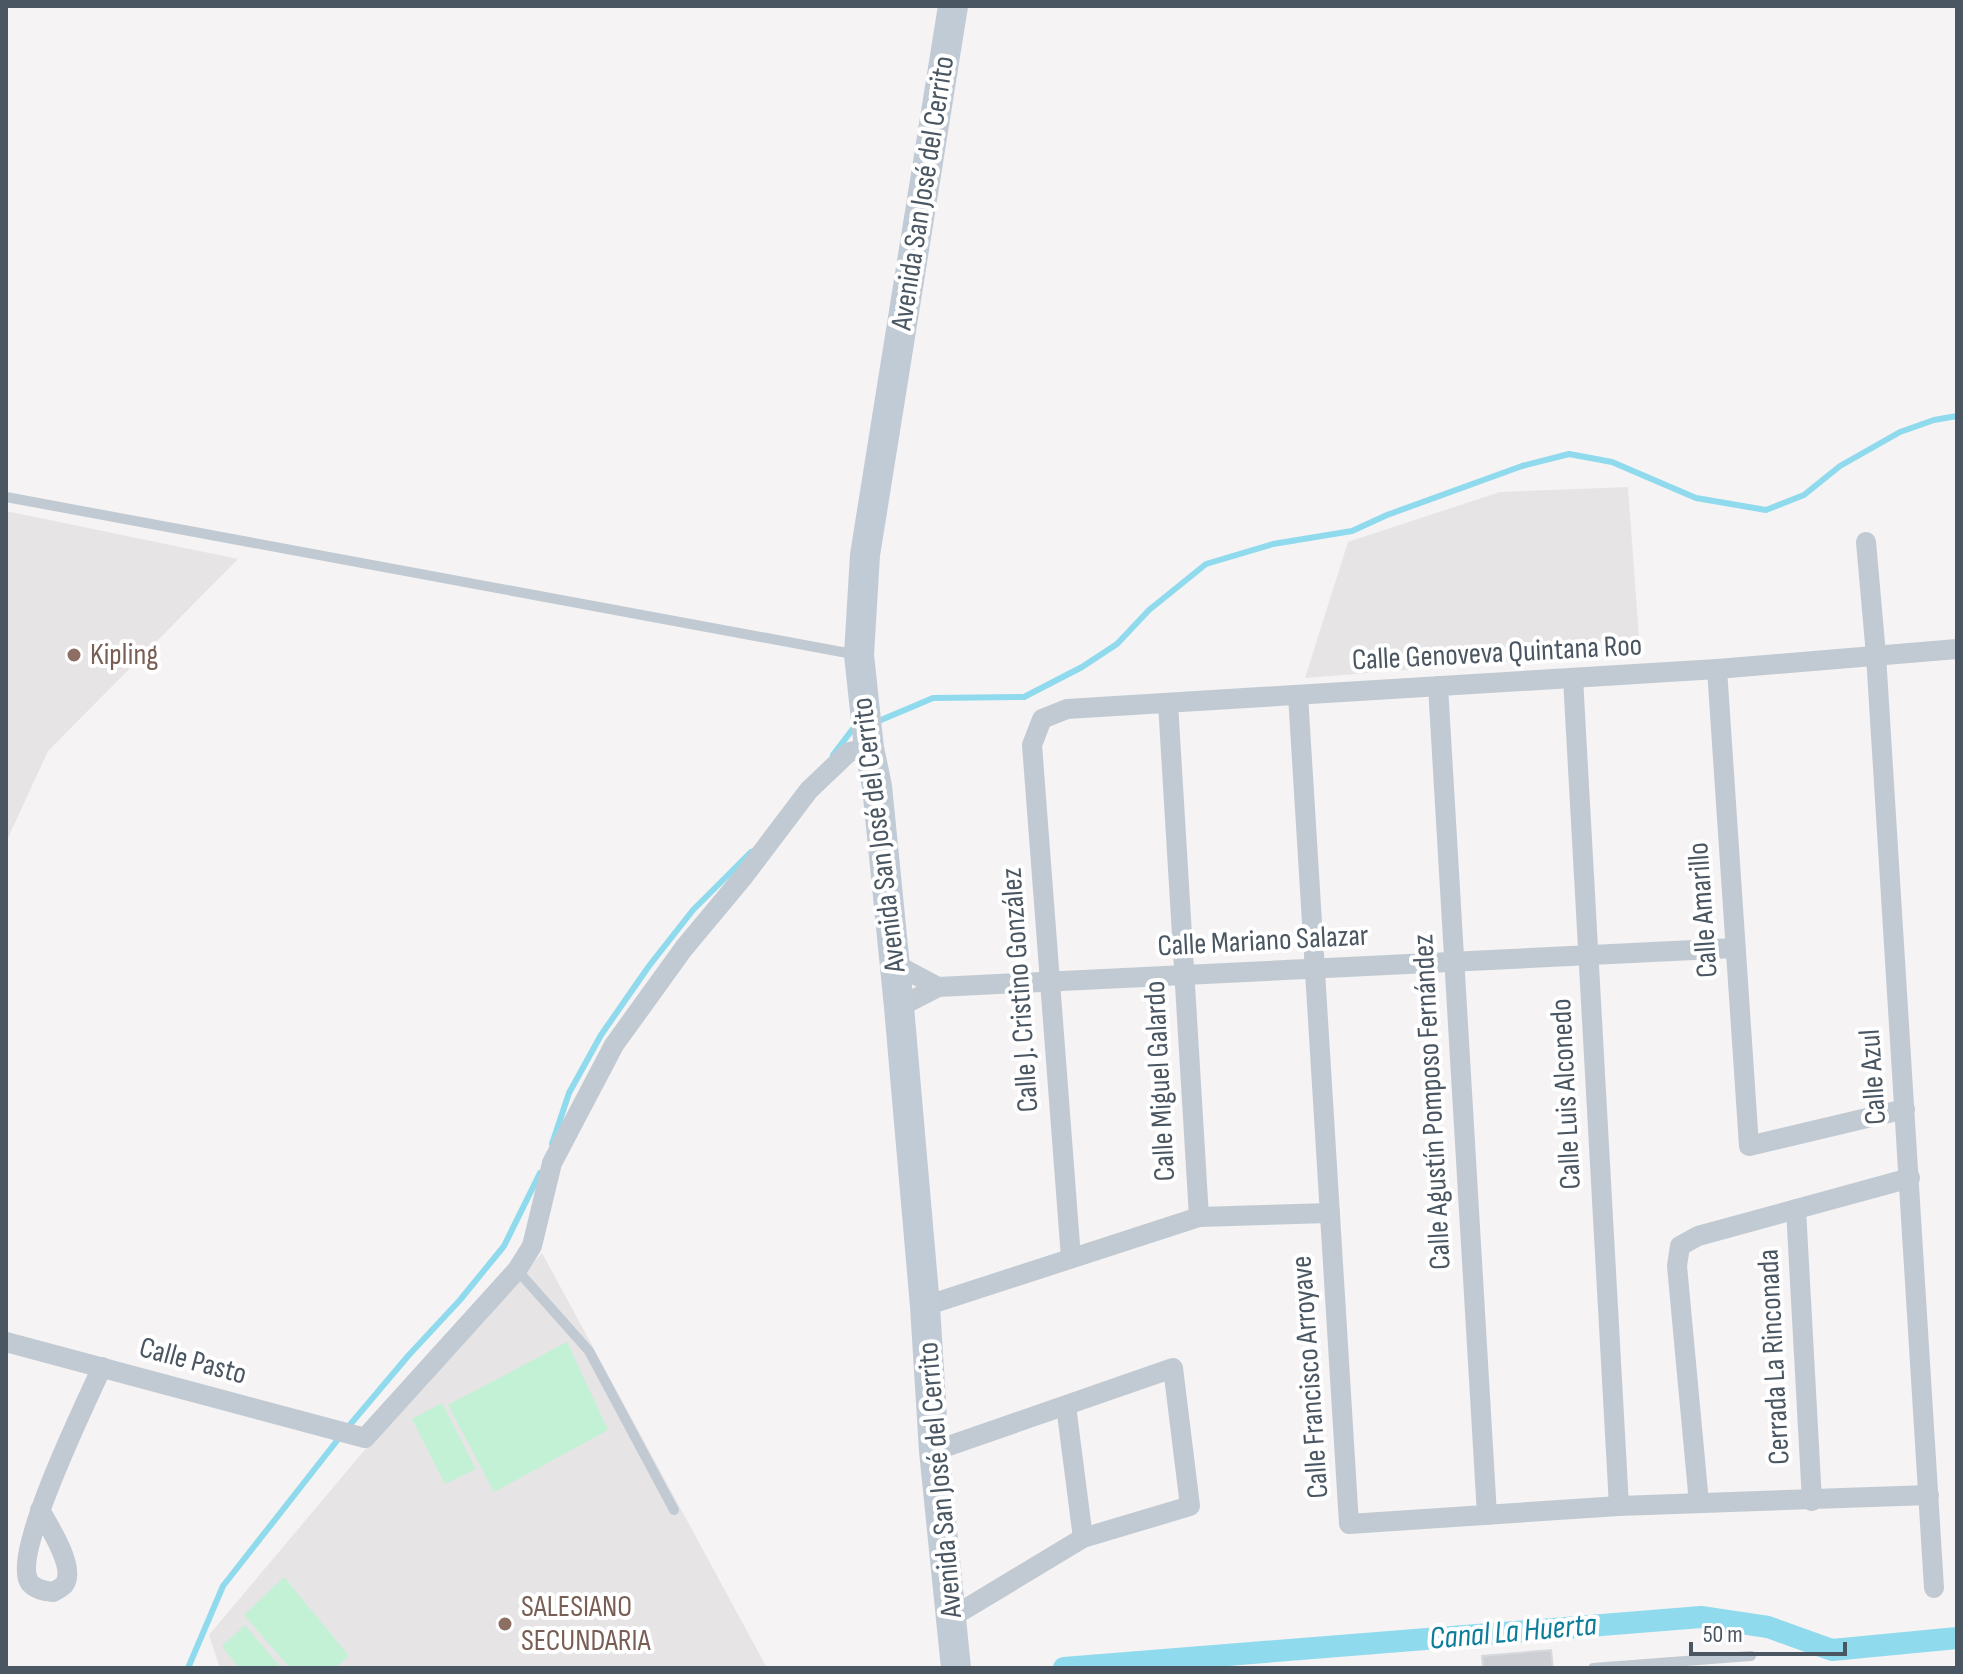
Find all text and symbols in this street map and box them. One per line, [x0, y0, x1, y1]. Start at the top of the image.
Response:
street label: Avenida San José del Cerrito [883, 53, 962, 333]
street label: Calle Genoveva Quintana Roo [1351, 627, 1643, 679]
place label: Kipling [90, 637, 158, 673]
marker: Kipling [65, 646, 83, 664]
street label: Avenida San José del Cerrito [844, 695, 914, 976]
street label: Calle Amarillo [1680, 841, 1726, 979]
street label: Calle J. Cristino González [993, 866, 1046, 1113]
street label: Calle Mariano Salazar [1157, 917, 1370, 965]
street label: Calle Agustín Pomposo Fernández [1405, 933, 1459, 1271]
street label: Calle Miguel Galardo [1137, 980, 1183, 1182]
street label: Calle Luis Alconedo [1543, 998, 1589, 1190]
street label: Calle Azul [1852, 1028, 1894, 1126]
street label: Cerrada La Rinconada [1750, 1248, 1798, 1466]
street label: Calle Francisco Arroyave [1284, 1254, 1336, 1500]
street label: Calle Pasto [135, 1329, 251, 1393]
street label: Avenida San José del Cerrito [910, 1341, 970, 1620]
place label: SALESIANO SECUNDARIA [521, 1589, 651, 1659]
water label: Canal La Huerta [1428, 1605, 1598, 1659]
scale bar [1691, 1606, 1845, 1656]
marker: SALESIANO SECUNDARIA [496, 1615, 514, 1633]
text: 50 m [1703, 1620, 1743, 1649]

